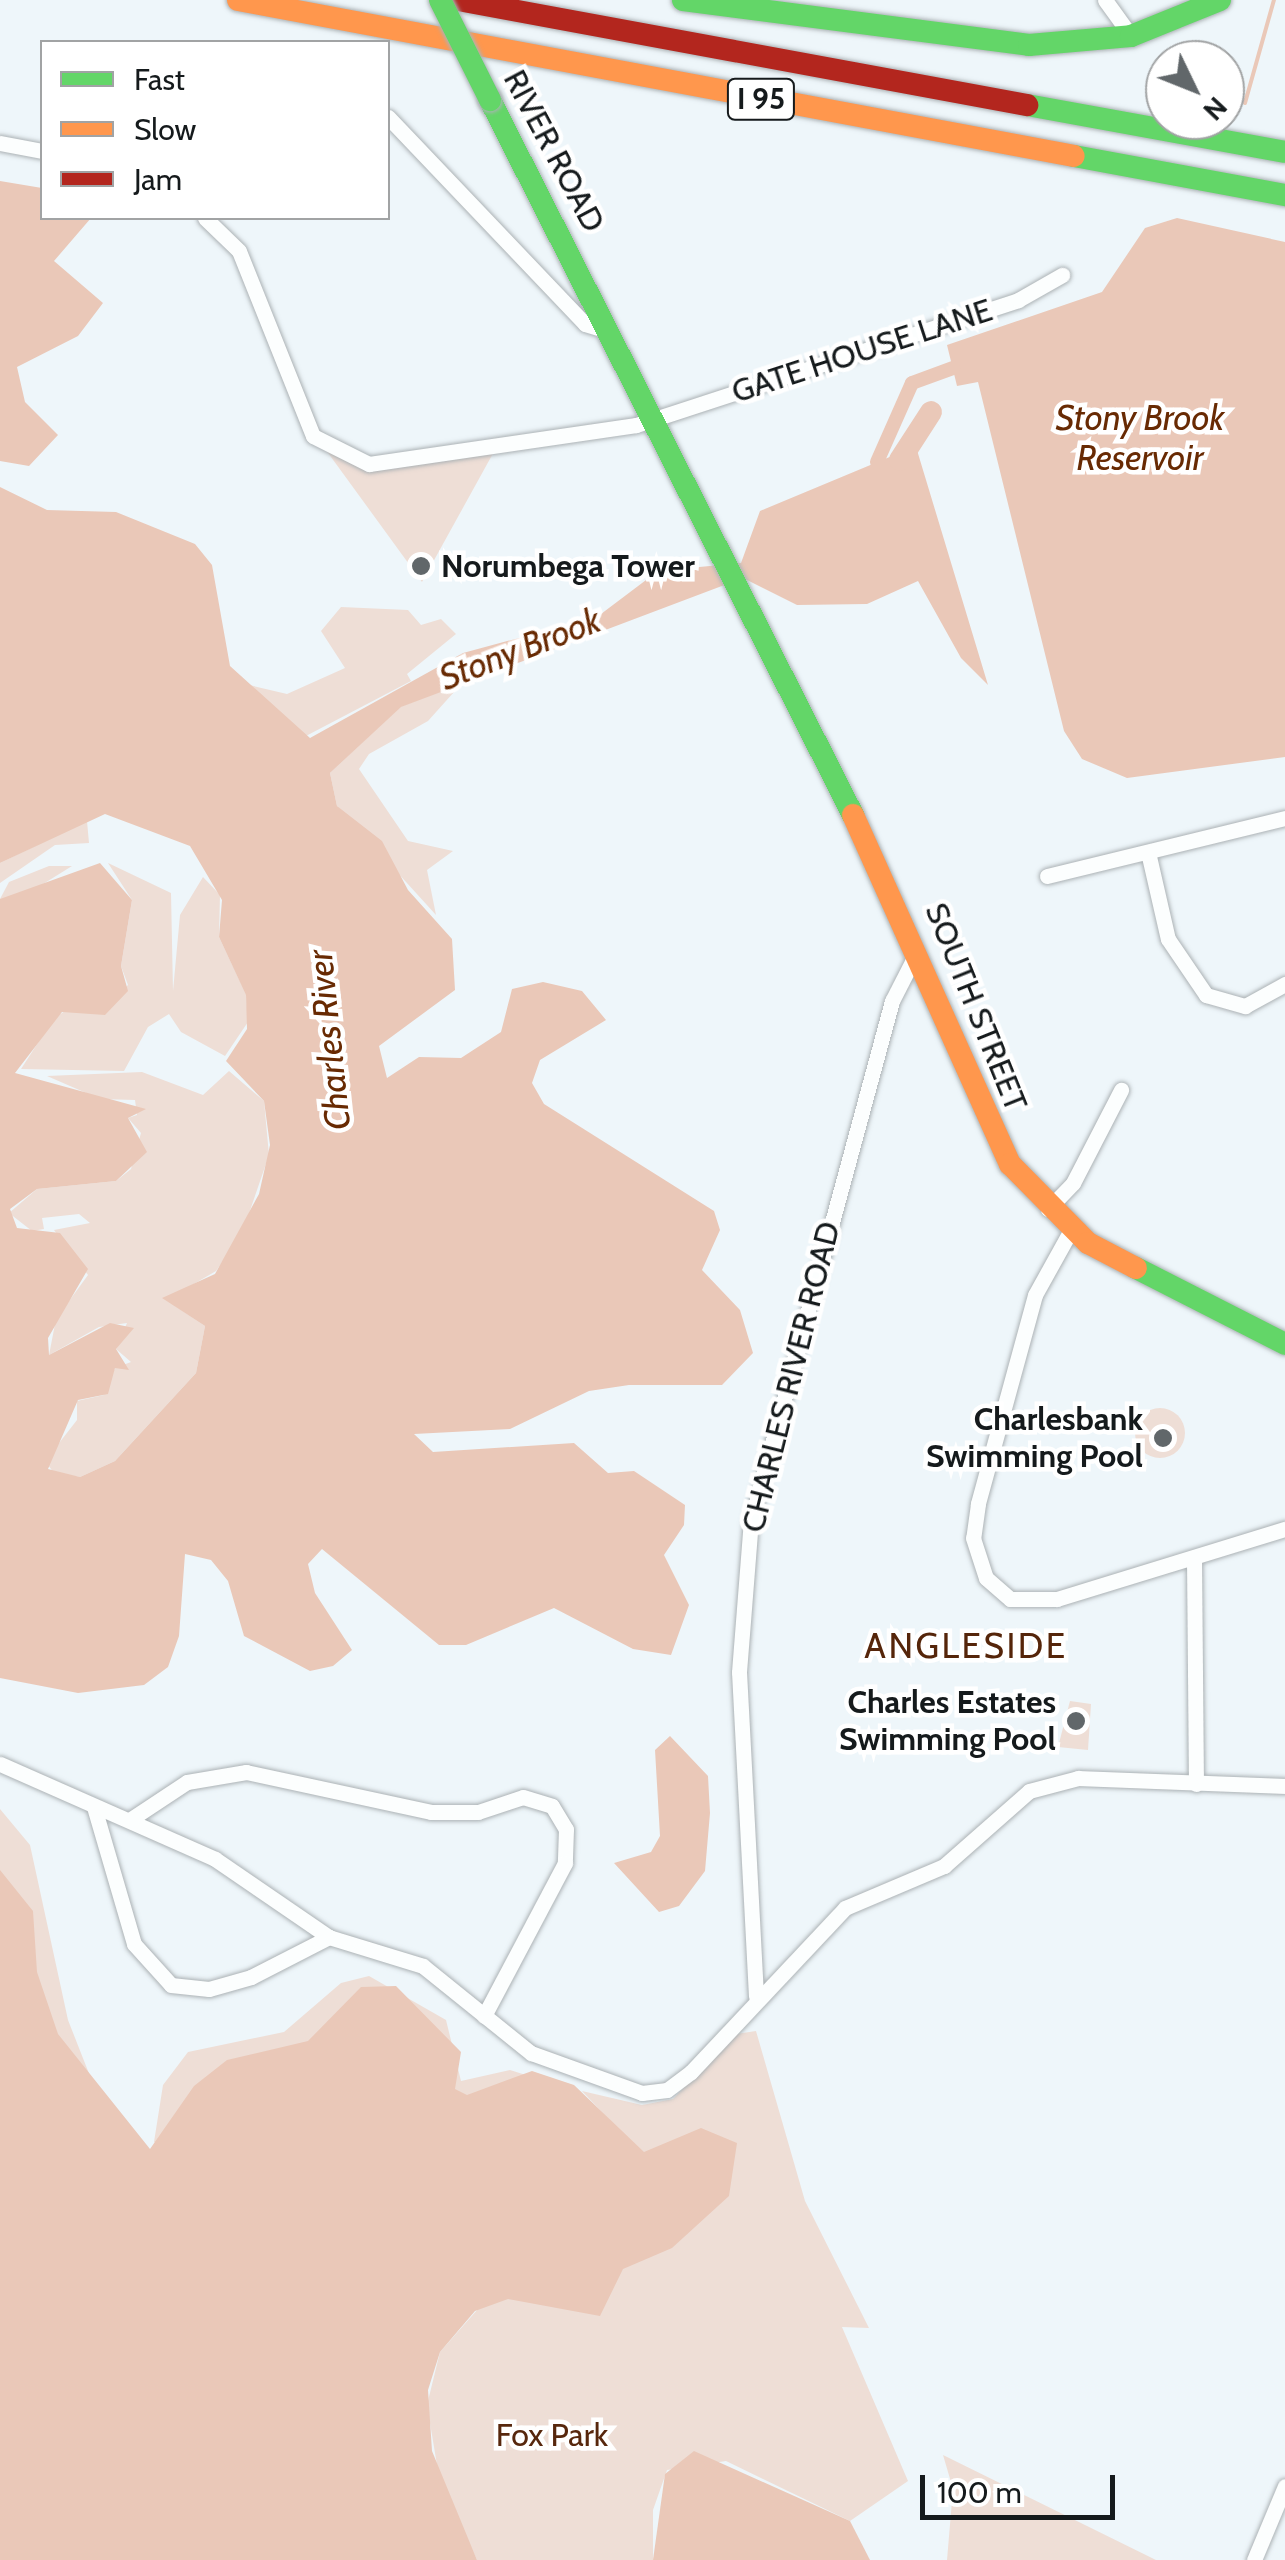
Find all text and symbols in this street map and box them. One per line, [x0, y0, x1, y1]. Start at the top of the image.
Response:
legend [40, 40, 390, 220]
north arrow [1145, 40, 1245, 140]
text: Fast [134, 61, 185, 98]
street label: RIVER ROAD [495, 64, 613, 238]
road number: I 95 [726, 74, 796, 124]
text: N [1196, 90, 1235, 128]
text: Slow [134, 111, 196, 148]
text: Jam [134, 161, 182, 198]
street label: GATE HOUSE LANE [727, 291, 997, 411]
water label: Stony Brook Reservoir [1056, 397, 1224, 479]
place label: Norumbega Tower [441, 547, 695, 585]
marker: Norumbega Tower [410, 555, 432, 577]
water label: Stony Brook [434, 599, 606, 699]
street label: SOUTH STREET [917, 897, 1035, 1117]
water label: Charles River [299, 948, 359, 1132]
street label: CHARLES RIVER ROAD [734, 1218, 848, 1536]
place label: Charlesbank Swimming Pool [926, 1401, 1143, 1476]
marker: Charlesbank Swimming Pool [1152, 1427, 1174, 1449]
district label: ANGLESIDE [864, 1625, 1068, 1667]
place label: Charles Estates Swimming Pool [839, 1684, 1056, 1759]
marker: Charles Estates Swimming Pool [1065, 1710, 1087, 1732]
park label: Fox Park [496, 2416, 608, 2454]
scale bar [925, 2455, 1120, 2517]
text: 100 m [937, 2474, 1022, 2511]

